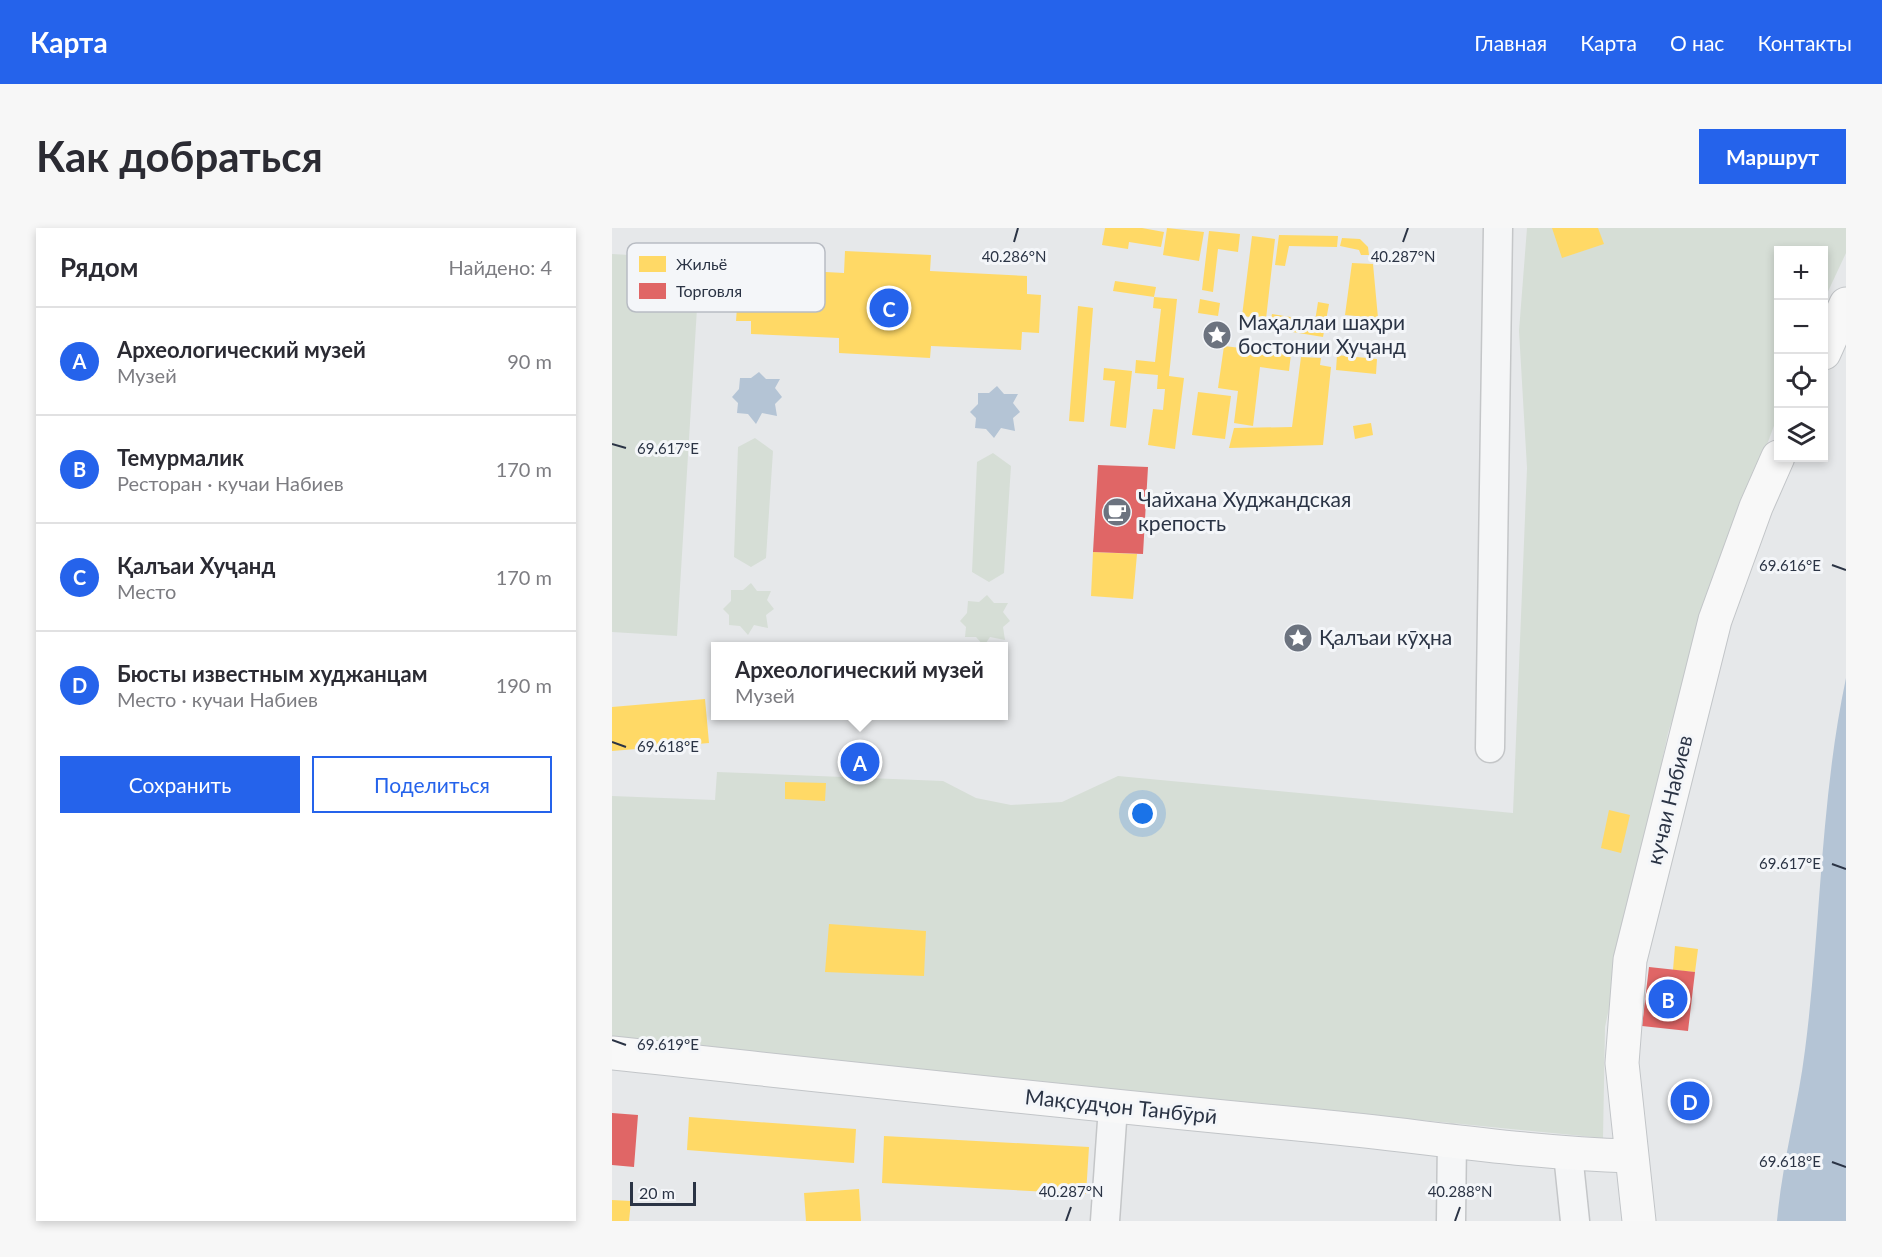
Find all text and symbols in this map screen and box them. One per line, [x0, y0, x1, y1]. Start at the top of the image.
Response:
text: Карта [30, 25, 108, 59]
text: Главная [1474, 30, 1547, 55]
text: Карта [1580, 30, 1637, 55]
text: О нас [1670, 30, 1724, 55]
text: Контакты [1757, 30, 1852, 55]
button: Маршрут [1699, 129, 1846, 184]
text: Как добраться [36, 131, 323, 181]
legend [627, 243, 825, 312]
map controls [1774, 246, 1828, 462]
button: + [1774, 246, 1828, 300]
text: 40.286°N [982, 247, 1046, 265]
text: 40.287°N [1371, 247, 1435, 265]
text: Рядом [60, 251, 138, 283]
text: Жильё [676, 254, 727, 273]
text: Найдено: 4 [449, 255, 552, 279]
text: Торговля [676, 281, 742, 300]
pin: C [870, 286, 908, 331]
button: − [1774, 300, 1828, 354]
place label: Маҳаллаи шаҳри бостонии Хуҷанд [1238, 309, 1406, 358]
place icon: Маҳаллаи шаҳри бостонии Хуҷанд [1201, 319, 1233, 351]
text: Археологический музей [117, 336, 366, 363]
text: A [73, 349, 86, 373]
text: 90 m [507, 349, 552, 373]
button: locate [1774, 354, 1828, 408]
text: Музей [117, 363, 177, 387]
button: layers [1774, 408, 1828, 462]
text: 69.617°E [637, 439, 699, 457]
text: Темурмалик [117, 444, 244, 471]
text: B [73, 457, 86, 481]
text: 170 m [496, 457, 552, 481]
text: Ресторан · кучаи Набиев [117, 471, 344, 495]
place label: Чайхана Худжандская крепость [1138, 486, 1351, 535]
cafe icon: Чайхана Худжандская крепость [1101, 496, 1133, 528]
text: Қалъаи Хуҷанд [117, 552, 275, 579]
text: 69.616°E [1759, 556, 1821, 574]
text: C [73, 565, 86, 589]
text: 170 m [496, 565, 552, 589]
text: Место [117, 579, 176, 603]
place icon: Қалъаи кӯҳна [1282, 622, 1314, 654]
place label: Қалъаи кӯҳна [1319, 624, 1452, 649]
popup [711, 642, 1008, 720]
text: Археологический музей [735, 656, 984, 683]
text: Бюсты известным худжанцам [117, 660, 427, 687]
text: D [72, 673, 87, 697]
text: 190 m [496, 673, 552, 697]
text: Музей [735, 683, 795, 707]
text: Место · кучаи Набиев [117, 687, 318, 711]
street label: кучаи Набиев [1640, 732, 1697, 867]
text: 69.618°E [637, 737, 699, 755]
pin: A [840, 740, 880, 784]
button: Сохранить [60, 756, 300, 813]
button: Поделиться [312, 756, 552, 813]
your location [1128, 799, 1157, 828]
text: 69.617°E [1759, 854, 1821, 872]
pin: B [1648, 976, 1688, 1022]
text: 69.619°E [637, 1035, 699, 1053]
pin: D [1670, 1078, 1710, 1124]
street label: Мақсудҷон Танбӯрӣ [1024, 1083, 1218, 1128]
text: 69.618°E [1759, 1152, 1821, 1170]
scale bar [630, 1179, 696, 1206]
text: 40.287°N [1039, 1182, 1103, 1200]
text: 40.288°N [1428, 1182, 1492, 1200]
text: 20 m [639, 1183, 675, 1202]

